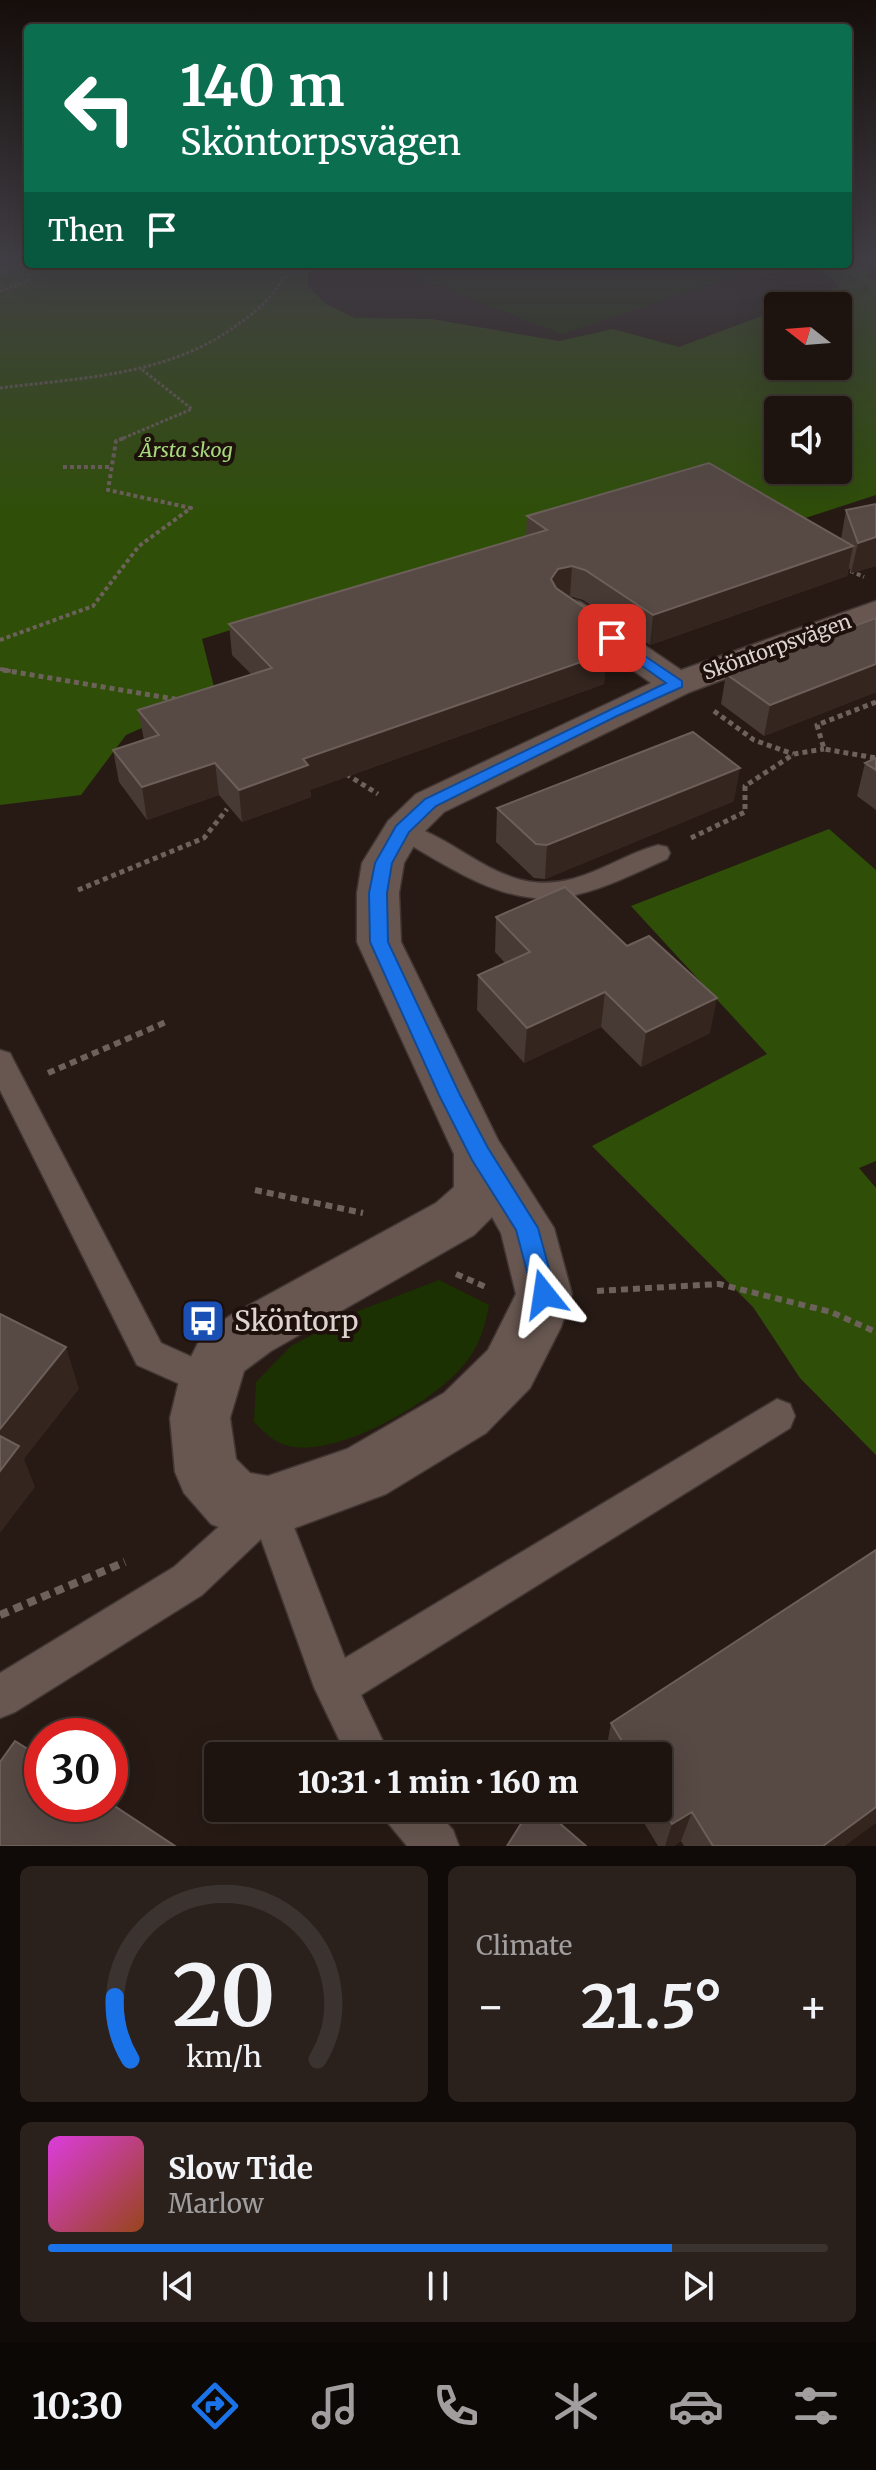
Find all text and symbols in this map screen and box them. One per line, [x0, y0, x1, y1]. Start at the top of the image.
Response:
text: 140 m [180, 51, 345, 121]
icon: left [48, 56, 152, 160]
text: Sköntorpsvägen [180, 120, 461, 165]
icon: arrive [140, 208, 184, 252]
text: Then [48, 211, 124, 249]
north arrow [764, 292, 852, 380]
map controls [764, 292, 852, 484]
button: sound [764, 396, 852, 484]
park label: Årsta skog [137, 437, 233, 462]
pin [578, 604, 646, 672]
street label: Sköntorpsvägen [699, 608, 855, 685]
icon: arrive [590, 616, 634, 660]
position arrow [502, 1252, 586, 1336]
bus stop icon: Sköntorp [179, 1297, 227, 1345]
place label: Sköntorp [234, 1303, 359, 1339]
speed limit sign: 30 [24, 1718, 128, 1822]
text: 10:31 · 1 min · 160 m [298, 1763, 578, 1801]
text: Climate [476, 1929, 572, 1962]
text: 20 [173, 1944, 275, 2049]
text: 21.5° [581, 1969, 723, 2044]
text: − [476, 1979, 505, 2034]
text: + [799, 1979, 828, 2034]
text: km/h [186, 2039, 262, 2075]
text: Slow Tide [168, 2149, 313, 2187]
text: Marlow [168, 2187, 264, 2220]
icon: previous [156, 2264, 200, 2308]
icon: pause [416, 2264, 460, 2308]
icon: next [676, 2264, 720, 2308]
icon: directions [187, 2378, 243, 2434]
icon: music [307, 2378, 363, 2434]
icon: phone [428, 2378, 484, 2434]
icon: climate [548, 2378, 604, 2434]
icon: car [668, 2378, 724, 2434]
icon: filters [788, 2378, 844, 2434]
text: 10:30 [32, 2384, 123, 2429]

